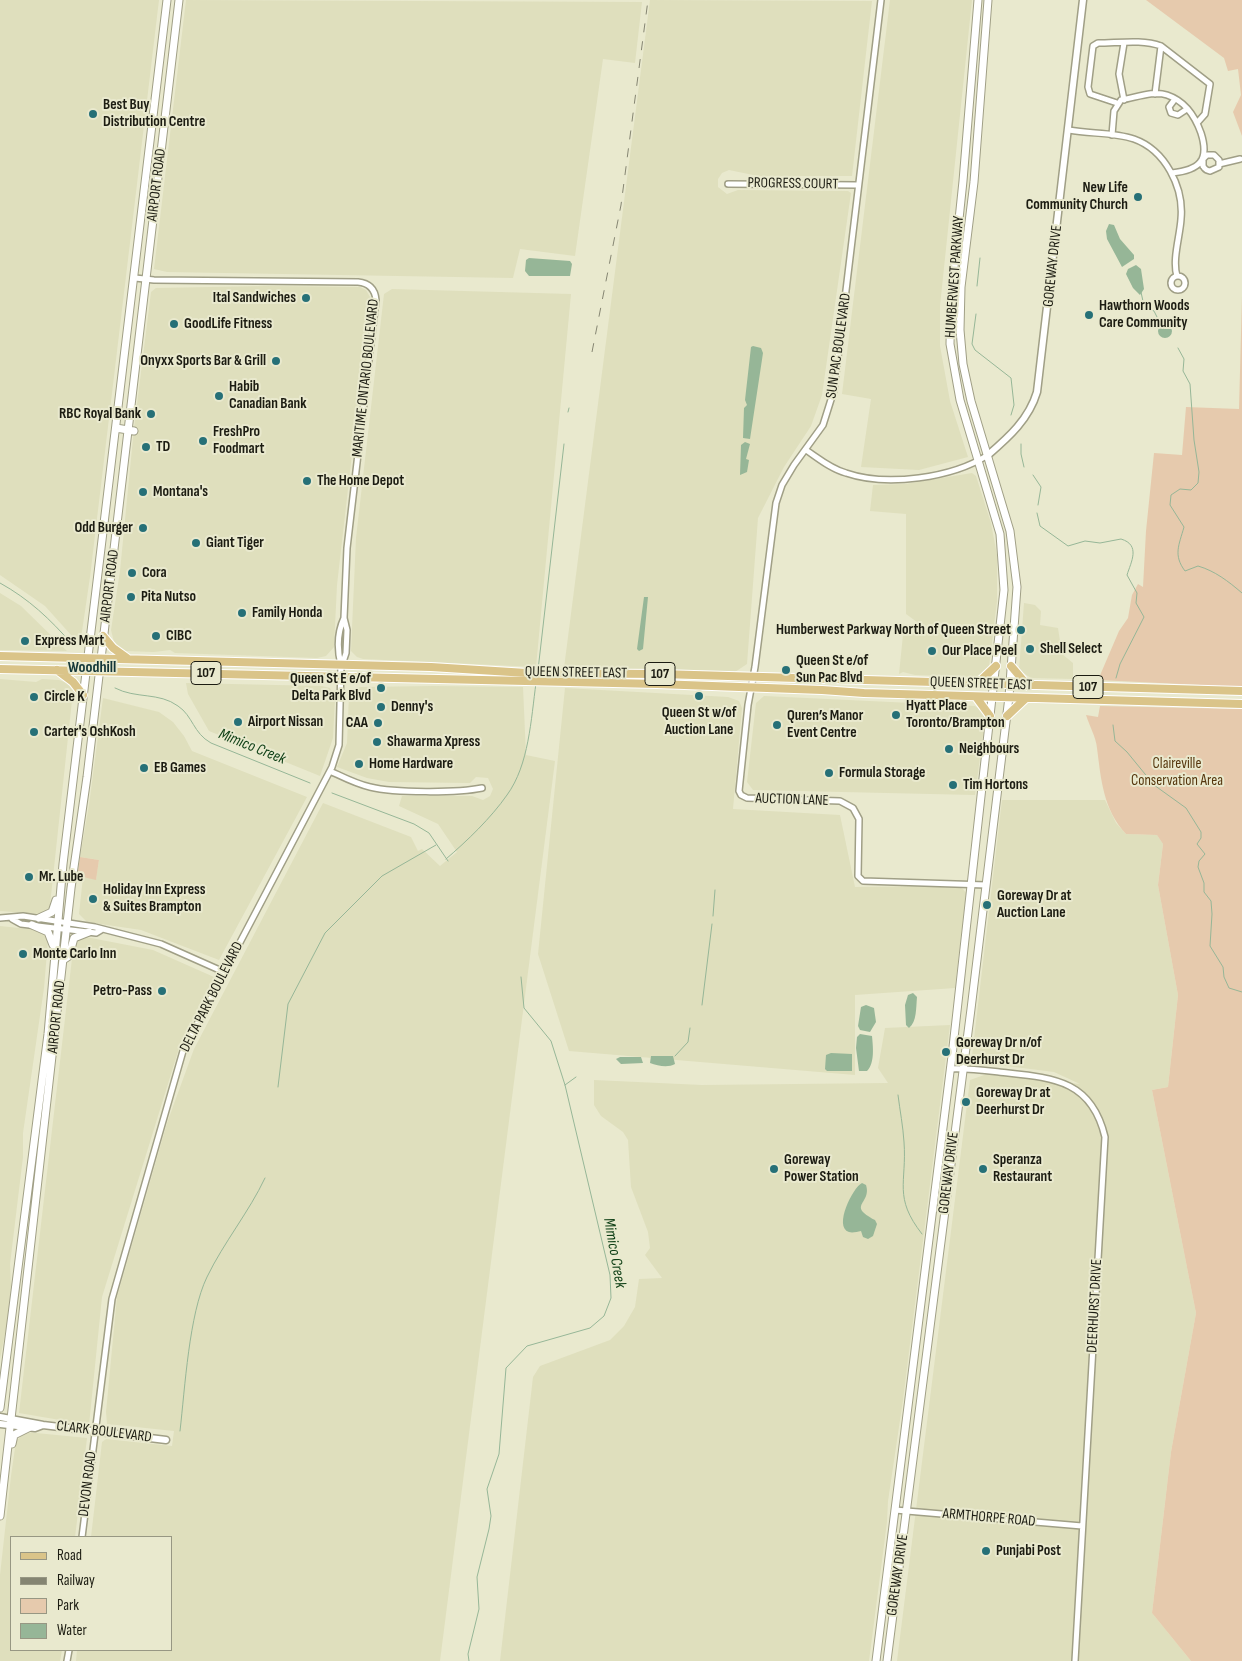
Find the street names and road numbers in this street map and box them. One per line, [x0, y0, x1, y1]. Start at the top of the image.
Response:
street label: AIRPORT ROAD [144, 148, 170, 222]
street label: PROGRESS COURT [747, 174, 839, 194]
street label: HUMBERWEST PARKWAY [942, 215, 968, 339]
street label: GOREWAY DRIVE [1040, 224, 1066, 308]
street label: SUN PAC BOULEVARD [823, 292, 855, 400]
street label: MARITIME ONTARIO BOULEVARD [349, 298, 383, 458]
street label: AIRPORT ROAD [97, 549, 123, 623]
road number: 107 [191, 661, 221, 684]
road number: 107 [645, 662, 675, 686]
street label: QUEEN STREET EAST [525, 663, 627, 683]
street label: QUEEN STREET EAST [930, 673, 1032, 695]
road number: 107 [1073, 676, 1103, 699]
street label: AUCTION LANE [755, 790, 829, 810]
street label: DELTA PARK BOULEVARD [176, 939, 248, 1055]
street label: AIRPORT ROAD [44, 980, 70, 1054]
street label: GOREWAY DRIVE [935, 1131, 963, 1215]
street label: DEERHURST DRIVE [1084, 1259, 1106, 1353]
street label: CLARK BOULEVARD [55, 1417, 153, 1447]
street label: DEVON ROAD [75, 1450, 101, 1518]
street label: ARMTHORPE ROAD [942, 1505, 1036, 1531]
street label: GOREWAY DRIVE [883, 1533, 913, 1617]

